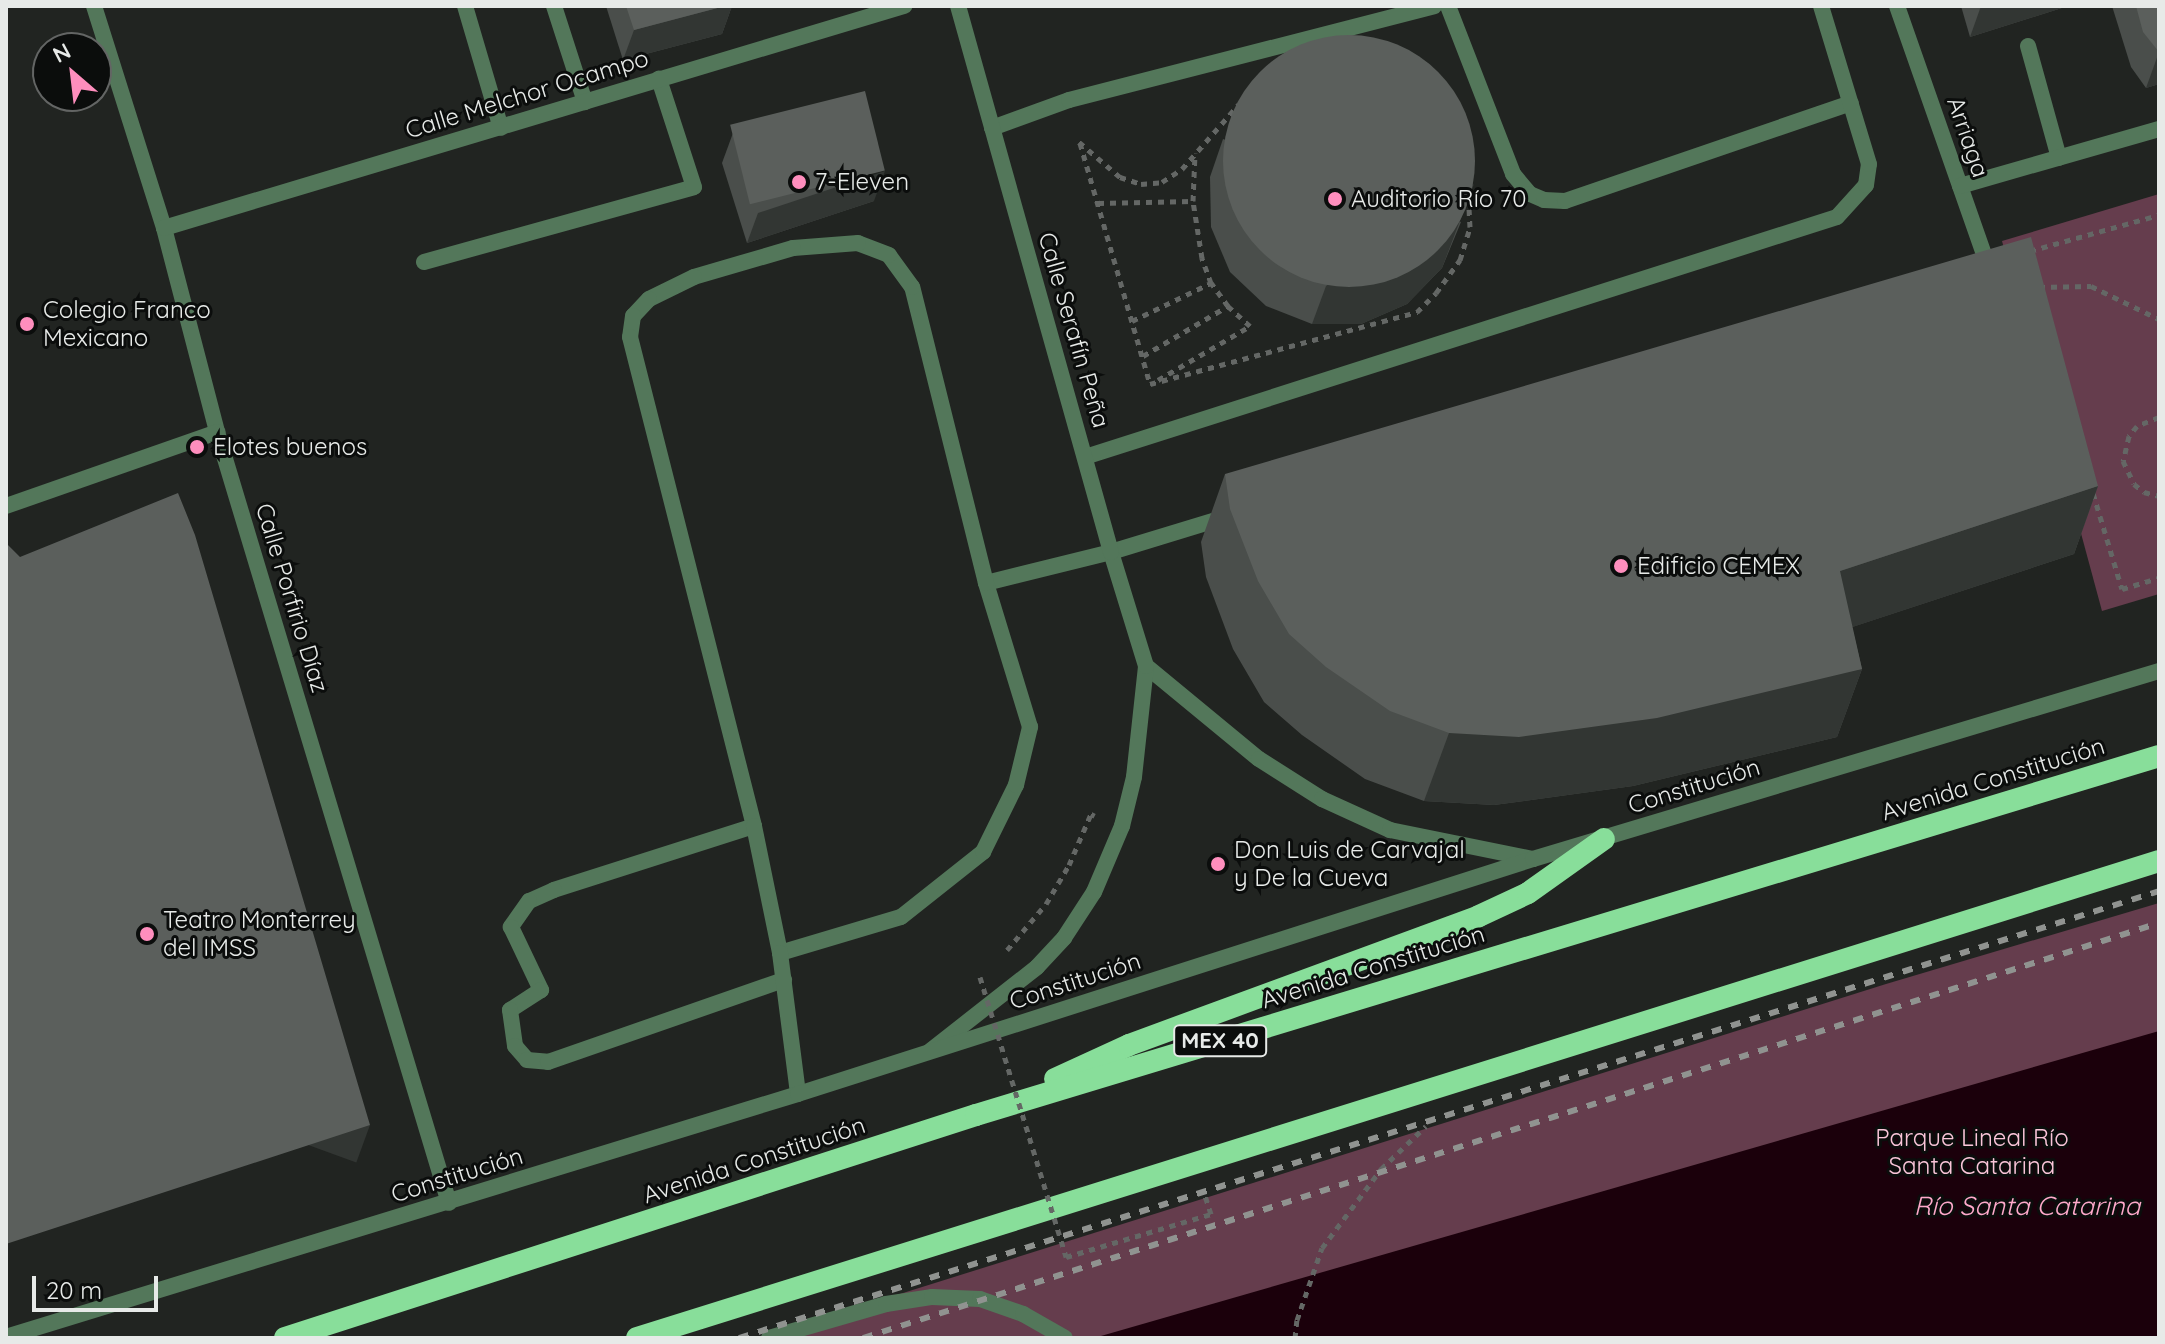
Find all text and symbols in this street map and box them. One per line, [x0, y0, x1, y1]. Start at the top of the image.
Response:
north arrow [32, 32, 112, 112]
text: N [48, 36, 75, 69]
street label: Calle Melchor Ocampo [402, 43, 652, 145]
street label: Arriaga [1941, 93, 1995, 181]
place label: 7-Eleven [815, 168, 909, 196]
marker: 7-Eleven [790, 173, 808, 191]
place label: Auditorio Río 70 [1351, 185, 1526, 213]
marker: Auditorio Río 70 [1326, 190, 1344, 208]
street label: Calle Serafín Peña [1032, 229, 1116, 431]
place label: Colegio Franco Mexicano [43, 296, 211, 352]
marker: Colegio Franco Mexicano [18, 315, 36, 333]
place label: Elotes buenos [213, 433, 367, 461]
marker: Elotes buenos [188, 438, 206, 456]
street label: Calle Porfirio Díaz [249, 500, 335, 696]
place label: Edificio CEMEX [1637, 552, 1800, 580]
marker: Edificio CEMEX [1612, 557, 1630, 575]
street label: Avenida Constitución [1878, 731, 2108, 827]
street label: Constitución [1625, 752, 1763, 820]
place label: Don Luis de Carvajal y De la Cueva [1234, 836, 1465, 892]
marker: Don Luis de Carvajal y De la Cueva [1209, 855, 1227, 873]
place label: Teatro Monterrey del IMSS [163, 906, 356, 962]
street label: Avenida Constitución [1258, 919, 1488, 1015]
marker: Teatro Monterrey del IMSS [138, 925, 156, 943]
street label: Constitución [1006, 946, 1144, 1016]
road number: MEX 40 [1172, 1023, 1268, 1059]
street label: Avenida Constitución [639, 1110, 869, 1210]
park label: Parque Lineal Río Santa Catarina [1875, 1124, 2069, 1180]
street label: Constitución [388, 1141, 526, 1209]
water label: Río Santa Catarina [1914, 1190, 2140, 1222]
scale bar [36, 1260, 162, 1310]
text: 20 m [46, 1275, 102, 1305]

